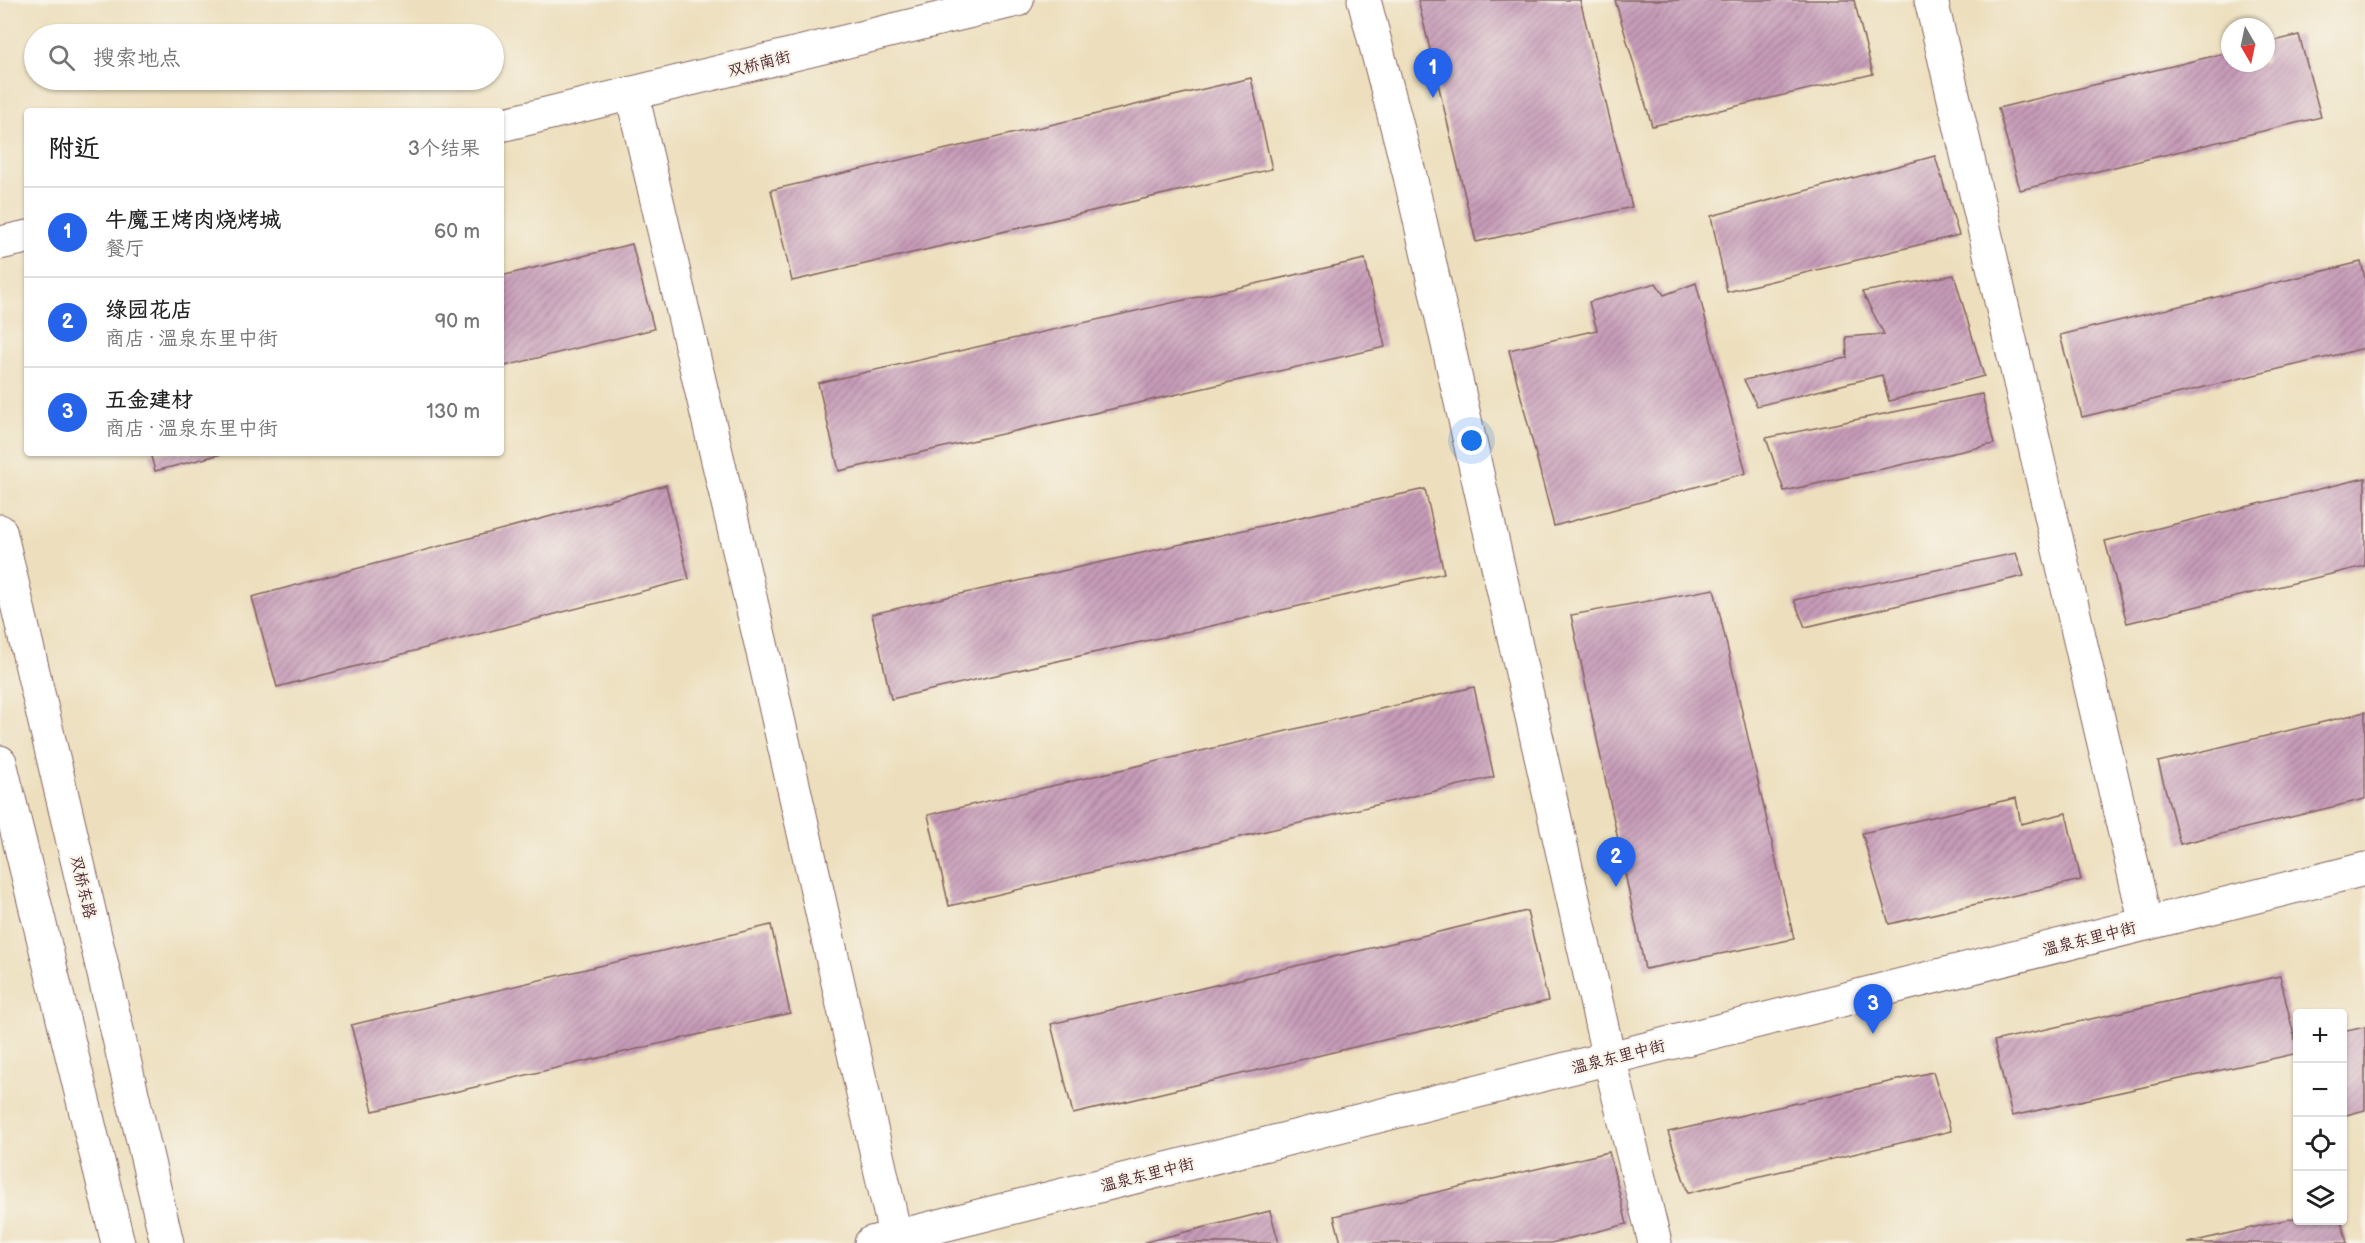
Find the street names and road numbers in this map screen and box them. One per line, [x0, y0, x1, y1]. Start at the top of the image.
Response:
street label: 双桥南街 [726, 47, 793, 81]
street label: 双桥东路 [66, 854, 99, 921]
street label: 温泉东里中街 [2040, 919, 2138, 960]
street label: 温泉东里中街 [1569, 1037, 1667, 1078]
street label: 温泉东里中街 [1098, 1155, 1196, 1196]

